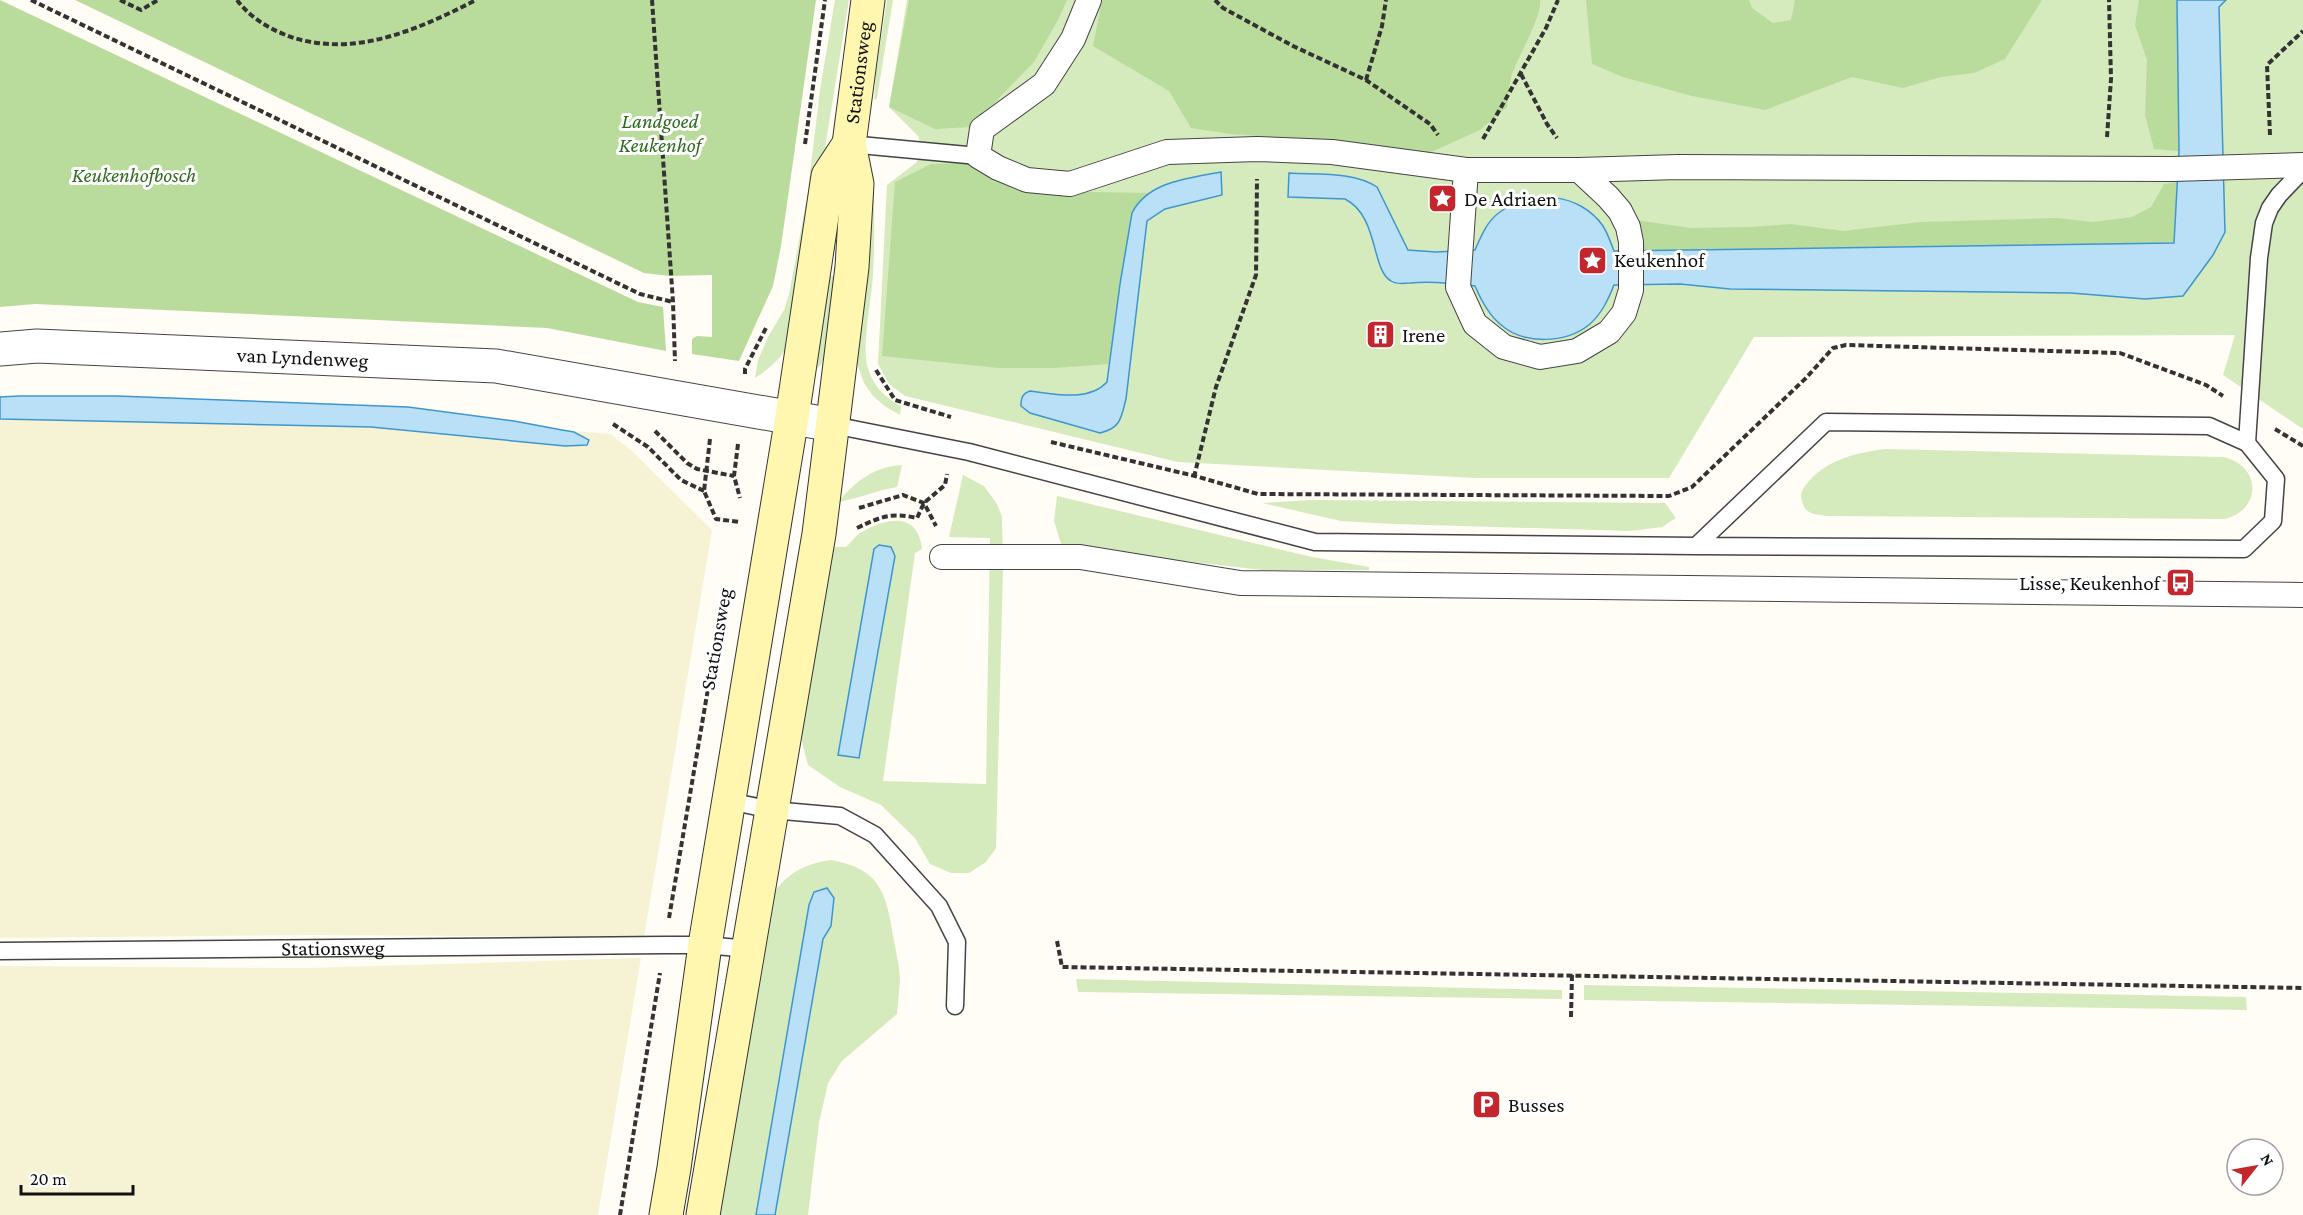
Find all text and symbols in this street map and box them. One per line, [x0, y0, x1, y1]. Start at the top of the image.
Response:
street label: Stationsweg [840, 20, 877, 125]
park label: Landgoed Keukenhof [619, 109, 705, 157]
park label: Keukenhofbosch [72, 163, 196, 187]
place icon: De Adriaen [1427, 183, 1459, 215]
place label: De Adriaen [1464, 187, 1557, 211]
place icon: Keukenhof [1577, 244, 1609, 276]
place label: Keukenhof [1614, 248, 1706, 272]
building icon: Irene [1365, 319, 1397, 351]
place label: Irene [1402, 323, 1445, 347]
street label: van Lyndenweg [235, 343, 369, 372]
bus stop icon: Lisse, Keukenhof [2165, 567, 2197, 599]
place label: Lisse, Keukenhof [2019, 571, 2162, 595]
street label: Stationsweg [695, 586, 737, 692]
street label: Stationsweg [281, 936, 385, 960]
parking icon: Busses [1471, 1089, 1503, 1121]
place label: Busses [1508, 1093, 1565, 1117]
north arrow [2225, 1137, 2285, 1197]
text: N [2257, 1150, 2278, 1169]
scale bar [21, 1158, 134, 1196]
text: 20 m [30, 1169, 67, 1189]

